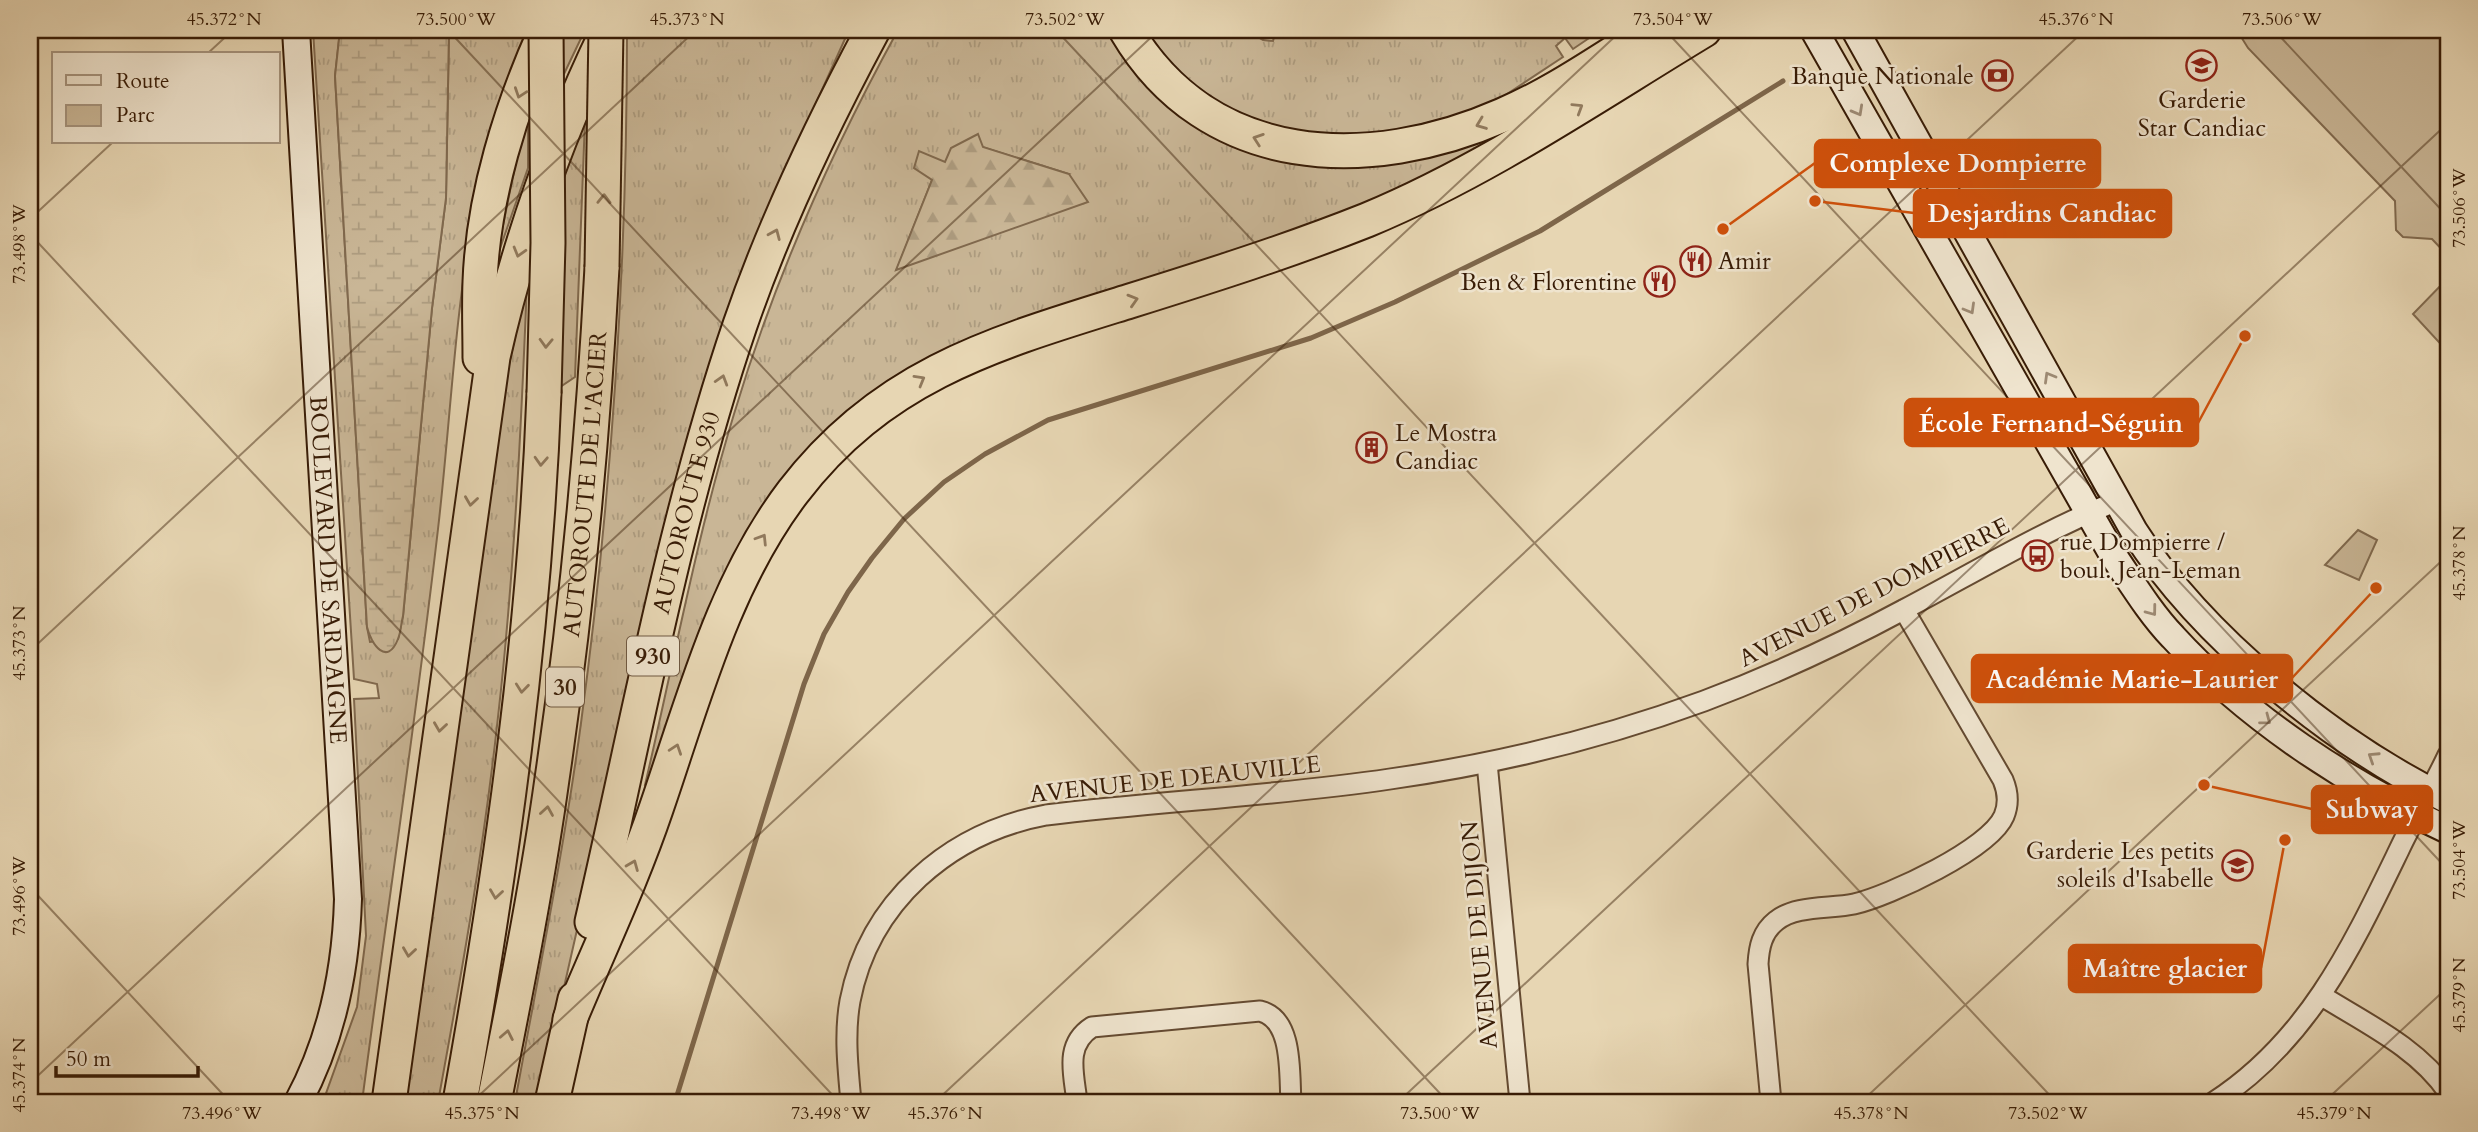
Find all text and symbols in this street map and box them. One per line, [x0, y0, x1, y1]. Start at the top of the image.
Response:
text: 45.372°N [186, 7, 262, 32]
text: 73.500°W [416, 7, 496, 32]
text: 45.373°N [649, 7, 725, 32]
text: 73.502°W [1025, 7, 1105, 32]
text: 73.504°W [1633, 7, 1713, 32]
text: 45.376°N [2038, 7, 2114, 32]
text: 73.506°W [2242, 7, 2322, 32]
school or university icon: Garderie Star Candiac [2185, 49, 2219, 83]
legend [52, 52, 280, 144]
bank icon: Banque Nationale [1980, 59, 2014, 93]
place label: Banque Nationale [1791, 60, 1974, 93]
text: Route [116, 67, 170, 96]
place label: Garderie Star Candiac [2138, 84, 2266, 145]
one-way arrow [514, 87, 529, 99]
text: Parc [116, 101, 155, 130]
one-way arrow [1570, 104, 1583, 117]
one-way arrow [1850, 104, 1863, 116]
one-way arrow [1475, 116, 1487, 130]
one-way arrow [1253, 133, 1265, 147]
callout: Complexe Dompierre [1815, 140, 2100, 187]
text: Complexe Dompierre [1829, 146, 2087, 181]
text: 73.506°W [2447, 168, 2472, 248]
callout: Desjardins Candiac [1914, 190, 2171, 237]
one-way arrow [596, 193, 611, 204]
text: Desjardins Candiac [1928, 196, 2156, 231]
text: 73.498°W [7, 204, 32, 284]
one-way arrow [767, 229, 781, 241]
restaurant icon: Amir [1678, 244, 1712, 278]
place label: Amir [1718, 245, 1771, 278]
one-way arrow [513, 246, 528, 258]
restaurant icon: Ben & Florentine [1643, 265, 1677, 299]
place label: Ben & Florentine [1461, 266, 1637, 299]
one-way arrow [1127, 294, 1139, 309]
one-way arrow [1962, 302, 1975, 315]
street label: AUTOROUTE DE L'ACIER [555, 330, 615, 639]
one-way arrow [538, 338, 553, 349]
one-way arrow [2044, 372, 2057, 384]
one-way arrow [714, 375, 729, 387]
one-way arrow [913, 375, 926, 388]
street label: BOULEVARD DE SARDAIGNE [301, 395, 355, 745]
callout: École Fernand-Séguin [1905, 399, 2198, 446]
text: École Fernand-Séguin [1919, 406, 2184, 441]
street label: AUTOROUTE 930 [645, 408, 729, 617]
place label: Le Mostra Candiac [1395, 417, 1498, 478]
building icon: Le Mostra Candiac [1355, 430, 1389, 464]
one-way arrow [534, 456, 549, 467]
one-way arrow [463, 495, 478, 507]
street label: AVENUE DE DOMPIERRE [1733, 510, 2015, 675]
text: 45.378°N [2447, 525, 2472, 601]
place label: rue Dompierre / boul. Jean-Leman [2060, 526, 2241, 587]
one-way arrow [753, 534, 766, 547]
bus stop icon: rue Dompierre / boul. Jean-Leman [2020, 539, 2054, 573]
one-way arrow [2143, 604, 2156, 616]
text: 45.373°N [7, 605, 32, 681]
road number: 930 [627, 636, 679, 676]
callout: Académie Marie-Laurier [1972, 655, 2292, 702]
text: Académie Marie-Laurier [1986, 662, 2279, 697]
road number: 30 [546, 667, 584, 706]
one-way arrow [515, 683, 530, 694]
one-way arrow [2259, 712, 2271, 724]
one-way arrow [433, 721, 448, 732]
one-way arrow [668, 744, 682, 756]
street label: AVENUE DE DEAUVILLE [1028, 748, 1322, 811]
one-way arrow [2367, 752, 2380, 765]
callout: Subway [2312, 786, 2432, 833]
text: Subway [2326, 792, 2419, 827]
one-way arrow [539, 805, 554, 817]
street label: AVENUE DE DIJON [1453, 819, 1506, 1050]
text: 73.504°W [2447, 820, 2472, 900]
place label: Garderie Les petits soleils d'Isabelle [2026, 835, 2214, 896]
school or university icon: Garderie Les petits soleils d'Isabelle [2220, 848, 2254, 882]
text: 73.496°W [7, 856, 32, 936]
one-way arrow [625, 859, 639, 871]
one-way arrow [489, 888, 504, 900]
callout: Maître glacier [2069, 945, 2261, 992]
one-way arrow [402, 946, 417, 958]
text: Maître glacier [2083, 951, 2248, 986]
text: 45.379°N [2447, 957, 2472, 1033]
one-way arrow [499, 1029, 514, 1041]
scale bar [56, 1034, 198, 1078]
text: 45.374°N [7, 1037, 32, 1113]
text: 50 m [66, 1045, 111, 1074]
text: 73.496°W [182, 1101, 262, 1126]
text: 45.375°N [444, 1101, 520, 1126]
text: 73.498°W [791, 1101, 871, 1126]
text: 45.376°N [907, 1101, 983, 1126]
text: 73.500°W [1400, 1101, 1480, 1126]
text: 45.378°N [1833, 1101, 1909, 1126]
text: 73.502°W [2008, 1101, 2088, 1126]
text: 45.379°N [2296, 1101, 2372, 1126]

